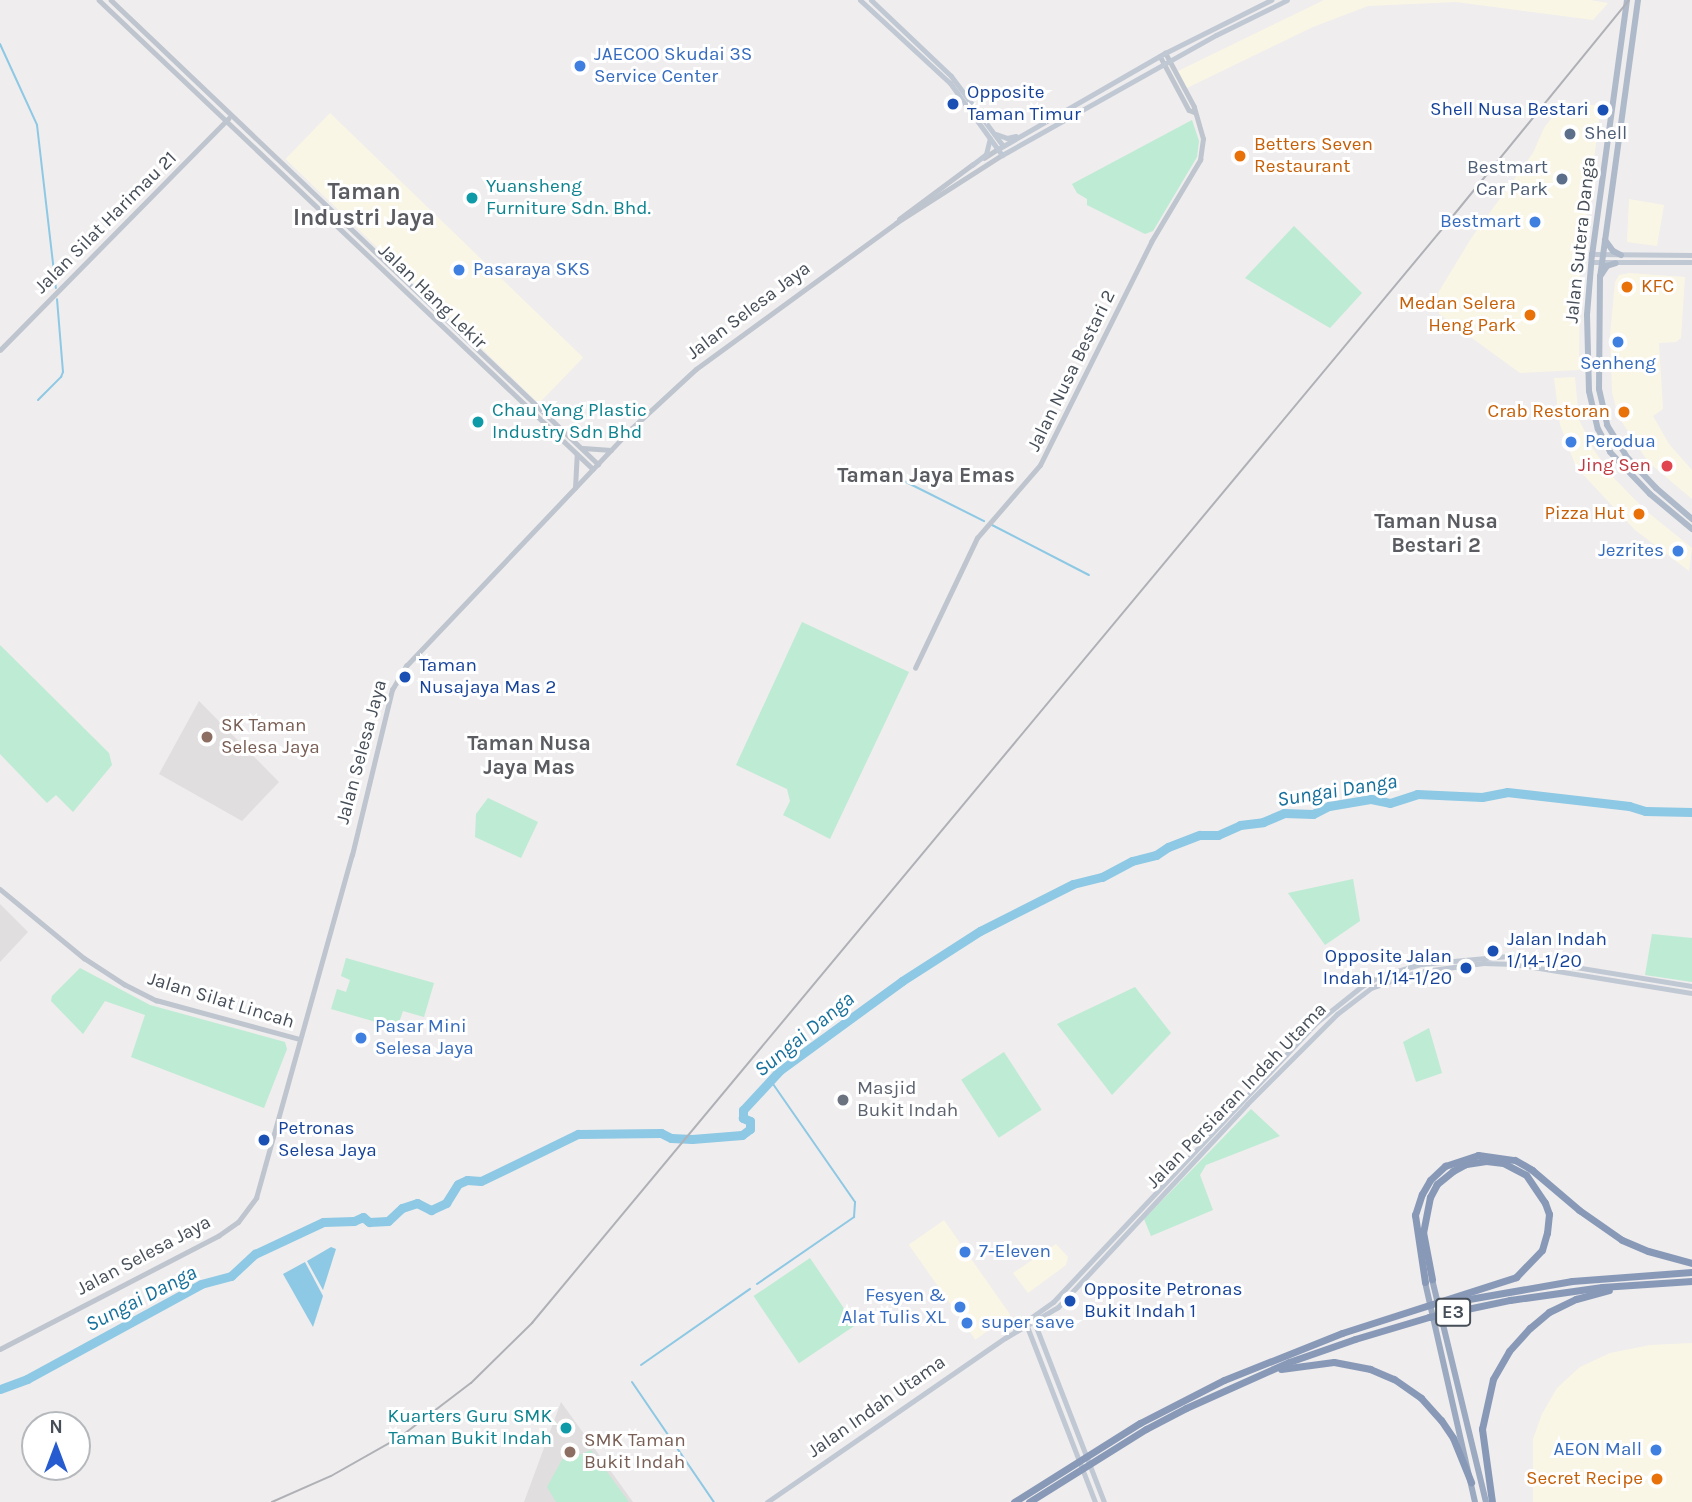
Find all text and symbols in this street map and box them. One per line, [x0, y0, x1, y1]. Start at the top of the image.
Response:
place label: JAECOO Skudai 3S Service Center [594, 44, 752, 88]
marker: JAECOO Skudai 3S Service Center [572, 58, 588, 74]
place label: Opposite Taman Timur [967, 82, 1081, 126]
marker: Opposite Taman Timur [945, 96, 961, 112]
place label: Shell Nusa Bestari [1430, 99, 1589, 121]
marker: Shell Nusa Bestari [1595, 102, 1611, 118]
place label: Shell [1584, 123, 1627, 145]
marker: Shell [1562, 126, 1578, 142]
place label: Betters Seven Restaurant [1254, 134, 1373, 178]
street label: Jalan Silat Harimau 21 [30, 147, 182, 299]
marker: Betters Seven Restaurant [1232, 148, 1248, 164]
street label: Jalan Sutera Danga [1561, 156, 1601, 324]
place label: Bestmart Car Park [1467, 157, 1548, 201]
marker: Bestmart Car Park [1554, 171, 1570, 187]
place label: Yuansheng Furniture Sdn. Bhd. [486, 176, 651, 220]
district label: Taman Industri Jaya [293, 178, 435, 232]
marker: Yuansheng Furniture Sdn. Bhd. [464, 190, 480, 206]
place label: Bestmart [1440, 211, 1521, 233]
marker: Bestmart [1527, 214, 1543, 230]
street label: Jalan Hang Lekir [373, 240, 491, 354]
street label: Jalan Selesa Jaya [683, 257, 815, 365]
place label: Pasaraya SKS [473, 259, 590, 281]
marker: Pasaraya SKS [451, 262, 467, 278]
place label: KFC [1641, 276, 1674, 298]
marker: KFC [1619, 279, 1635, 295]
street label: Jalan Nusa Bestari 2 [1023, 287, 1121, 455]
place label: Medan Selera Heng Park [1399, 293, 1516, 337]
marker: Medan Selera Heng Park [1522, 307, 1538, 323]
marker: Senheng [1610, 334, 1626, 350]
place label: Senheng [1580, 353, 1656, 375]
place label: Chau Yang Plastic Industry Sdn Bhd [492, 400, 647, 444]
place label: Crab Restoran [1488, 401, 1610, 423]
marker: Crab Restoran [1616, 404, 1632, 420]
marker: Chau Yang Plastic Industry Sdn Bhd [470, 414, 486, 430]
place label: Perodua [1585, 431, 1656, 453]
marker: Perodua [1563, 434, 1579, 450]
place label: Jing Sen [1578, 455, 1651, 477]
marker: Jing Sen [1657, 456, 1677, 476]
district label: Taman Jaya Emas [837, 462, 1015, 488]
place label: Pizza Hut [1544, 503, 1625, 525]
marker: Pizza Hut [1631, 506, 1647, 522]
district label: Taman Nusa Bestari 2 [1374, 508, 1498, 558]
place label: Jezrites [1598, 540, 1664, 562]
marker: Jezrites [1670, 543, 1686, 559]
place label: Taman Nusajaya Mas 2 [419, 655, 556, 699]
marker: Taman Nusajaya Mas 2 [397, 669, 413, 685]
street label: Jalan Selesa Jaya [332, 677, 392, 827]
place label: SK Taman Selesa Jaya [221, 715, 320, 759]
marker: SK Taman Selesa Jaya [199, 729, 215, 745]
district label: Taman Nusa Jaya Mas [467, 730, 591, 780]
water label: Sungai Danga [1275, 768, 1399, 812]
place label: Jalan Indah 1/14-1/20 [1507, 929, 1607, 973]
marker: Jalan Indah 1/14-1/20 [1485, 943, 1501, 959]
place label: Opposite Jalan Indah 1/14-1/20 [1323, 946, 1452, 990]
marker: Opposite Jalan Indah 1/14-1/20 [1458, 960, 1474, 976]
street label: Jalan Silat Lincah [145, 968, 297, 1034]
water label: Sungai Danga [749, 986, 859, 1082]
street label: Jalan Persiaran Indah Utama [1142, 998, 1332, 1194]
place label: Pasar Mini Selesa Jaya [375, 1016, 474, 1060]
marker: Pasar Mini Selesa Jaya [353, 1030, 369, 1046]
place label: Masjid Bukit Indah [857, 1078, 958, 1122]
marker: Masjid Bukit Indah [835, 1092, 851, 1108]
place label: Petronas Selesa Jaya [278, 1118, 377, 1162]
marker: Petronas Selesa Jaya [256, 1132, 272, 1148]
street label: Jalan Selesa Jaya [73, 1211, 215, 1301]
place label: 7-Eleven [979, 1241, 1051, 1263]
marker: 7-Eleven [957, 1244, 973, 1260]
water label: Sungai Danga [81, 1259, 201, 1337]
place label: Opposite Petronas Bukit Indah 1 [1084, 1279, 1242, 1323]
place label: Fesyen & Alat Tulis XL [841, 1285, 946, 1329]
marker: Opposite Petronas Bukit Indah 1 [1062, 1293, 1078, 1309]
road number: E3 [1434, 1297, 1472, 1326]
marker: Fesyen & Alat Tulis XL [952, 1299, 968, 1315]
place label: super save [981, 1312, 1074, 1334]
marker: super save [959, 1315, 975, 1331]
street label: Jalan Indah Utama [804, 1351, 950, 1463]
place label: Kuarters Guru SMK Taman Bukit Indah [388, 1406, 552, 1450]
north arrow [21, 1411, 91, 1481]
text: N [49, 1416, 63, 1438]
marker: Kuarters Guru SMK Taman Bukit Indah [558, 1420, 574, 1436]
place label: SMK Taman Bukit Indah [584, 1430, 686, 1474]
place label: AEON Mall [1553, 1439, 1642, 1461]
marker: AEON Mall [1648, 1442, 1664, 1458]
marker: SMK Taman Bukit Indah [562, 1444, 578, 1460]
place label: Secret Recipe [1526, 1468, 1643, 1490]
marker: Secret Recipe [1649, 1471, 1665, 1487]

